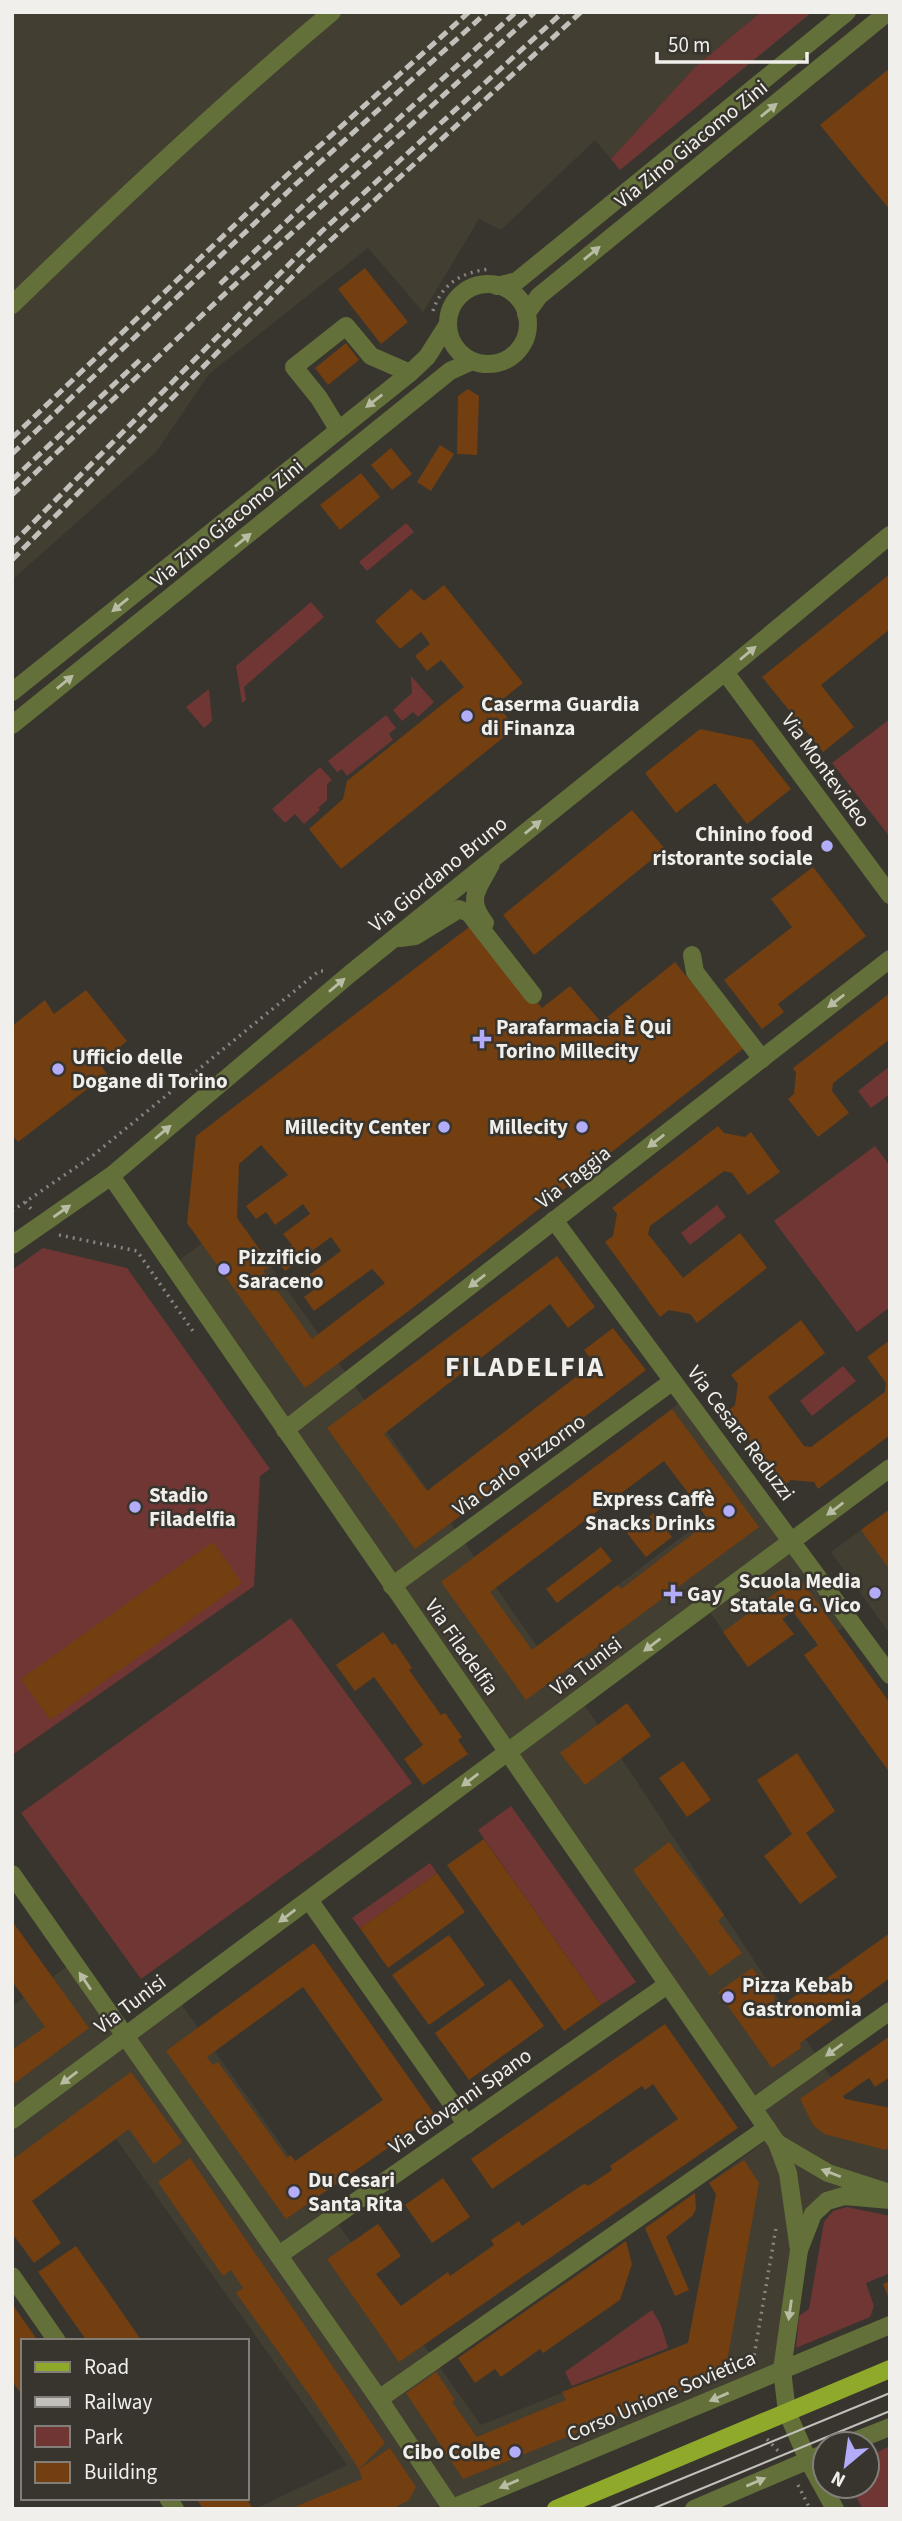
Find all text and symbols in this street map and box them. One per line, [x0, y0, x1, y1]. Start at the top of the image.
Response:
scale bar [657, 21, 808, 65]
text: 50 m [668, 30, 710, 60]
street label: Via Zino Giacomo Zini [608, 73, 774, 215]
one-way arrow [759, 102, 777, 117]
one-way arrow [584, 246, 601, 261]
one-way arrow [365, 393, 383, 407]
street label: Via Zino Giacomo Zini [144, 452, 310, 594]
one-way arrow [233, 532, 251, 547]
one-way arrow [112, 597, 130, 612]
one-way arrow [739, 645, 757, 661]
one-way arrow [57, 675, 74, 690]
place label: Caserma Guardia di Finanza [481, 689, 640, 743]
street label: Via Montevideo [774, 707, 878, 833]
marker: Caserma Guardia di Finanza [459, 708, 475, 724]
street label: Via Giordano Bruno [362, 809, 514, 939]
one-way arrow [523, 819, 541, 834]
place label: Chinino food ristorante sociale [653, 819, 813, 873]
marker: Chinino food ristorante sociale [819, 838, 835, 854]
one-way arrow [328, 978, 346, 993]
one-way arrow [827, 994, 845, 1008]
place label: Parafarmacia È Qui Torino Millecity [496, 1012, 672, 1066]
marker: Parafarmacia È Qui Torino Millecity [474, 1031, 490, 1047]
place label: Ufficio delle Dogane di Torino [72, 1042, 228, 1096]
marker: Ufficio delle Dogane di Torino [50, 1061, 66, 1077]
place label: Millecity Center [284, 1112, 431, 1142]
place label: Millecity [489, 1112, 568, 1142]
marker: Millecity Center [436, 1119, 452, 1135]
marker: Millecity [574, 1119, 590, 1135]
one-way arrow [154, 1124, 172, 1140]
one-way arrow [648, 1134, 666, 1149]
street label: Via Taggia [529, 1138, 617, 1216]
one-way arrow [52, 1205, 71, 1218]
place label: Pizzificio Saraceno [238, 1242, 323, 1296]
marker: Pizzificio Saraceno [216, 1261, 232, 1277]
one-way arrow [468, 1273, 486, 1288]
district label: FILADELFIA [445, 1347, 605, 1387]
street label: Via Cesare Reduzzi [680, 1359, 802, 1507]
street label: Via Carlo Pizzorno [446, 1406, 592, 1524]
place label: Stadio Filadelfia [149, 1480, 236, 1534]
place label: Express Caffè Snacks Drinks [585, 1484, 715, 1538]
marker: Stadio Filadelfia [127, 1499, 143, 1515]
one-way arrow [826, 1502, 844, 1516]
marker: Express Caffè Snacks Drinks [721, 1503, 737, 1519]
place label: Scuola Media Statale G. Vico [730, 1566, 861, 1620]
place label: Gay [687, 1579, 722, 1609]
marker: Scuola Media Statale G. Vico [867, 1585, 883, 1601]
marker: Gay [665, 1586, 681, 1602]
street label: Via Filadelfia [418, 1593, 506, 1701]
street label: Via Tunisi [544, 1629, 628, 1703]
one-way arrow [643, 1637, 661, 1651]
one-way arrow [460, 1773, 479, 1787]
one-way arrow [278, 1909, 296, 1923]
street label: Via Tunisi [88, 1967, 172, 2041]
place label: Pizza Kebab Gastronomia [742, 1970, 862, 2024]
one-way arrow [78, 1972, 92, 1990]
marker: Pizza Kebab Gastronomia [720, 1989, 736, 2005]
street label: Via Giovanni Spano [382, 2040, 538, 2162]
one-way arrow [825, 2043, 843, 2057]
one-way arrow [61, 2070, 79, 2085]
place label: Du Cesari Santa Rita [308, 2165, 403, 2219]
one-way arrow [820, 2168, 841, 2179]
marker: Du Cesari Santa Rita [286, 2184, 302, 2200]
one-way arrow [784, 2299, 795, 2321]
legend [21, 2339, 248, 2500]
street label: Corso Unione Sovietica [562, 2343, 760, 2449]
text: Road [84, 2352, 129, 2382]
text: Railway [84, 2387, 152, 2417]
one-way arrow [708, 2391, 729, 2402]
text: Park [84, 2422, 124, 2452]
north arrow [811, 2430, 881, 2500]
place label: Cibo Colbe [402, 2437, 501, 2467]
marker: Cibo Colbe [507, 2444, 523, 2460]
text: Building [84, 2457, 158, 2487]
text: N [826, 2464, 851, 2493]
one-way arrow [746, 2476, 767, 2487]
one-way arrow [499, 2478, 519, 2490]

